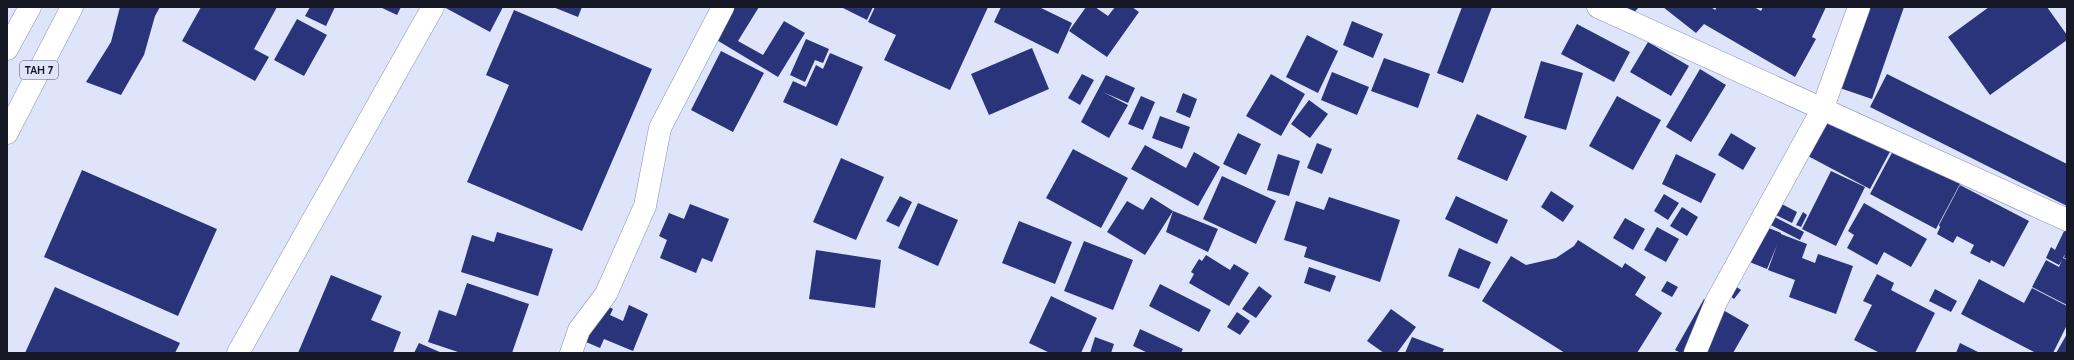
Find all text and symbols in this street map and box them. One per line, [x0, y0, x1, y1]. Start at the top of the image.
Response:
road number: TAH 7 [20, 61, 58, 79]

